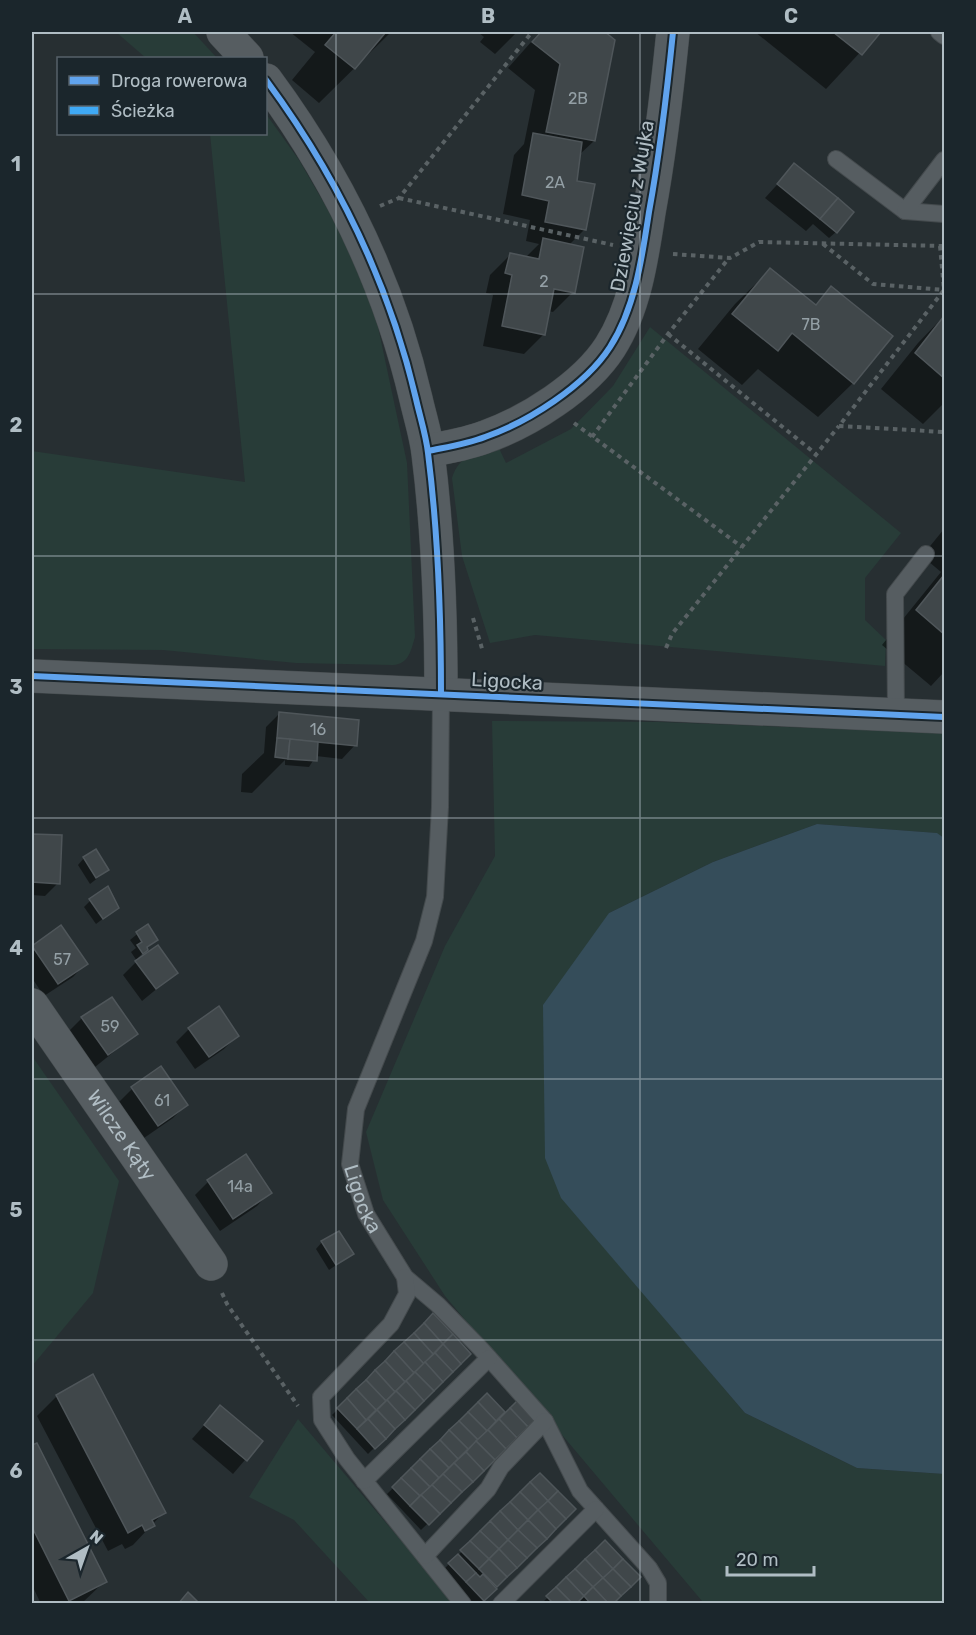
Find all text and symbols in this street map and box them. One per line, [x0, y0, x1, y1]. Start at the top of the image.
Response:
text: A [178, 4, 193, 28]
text: B [481, 4, 495, 28]
text: C [784, 4, 798, 28]
legend [57, 57, 267, 135]
text: Droga rowerowa [111, 70, 247, 92]
house number: 2B [568, 89, 588, 108]
text: Ścieżka [111, 100, 175, 122]
street label: Dziewięciu z Wujka [605, 118, 659, 294]
text: 1 [11, 152, 21, 176]
house number: 2A [545, 173, 565, 192]
house number: 2 [539, 272, 549, 291]
house number: 7B [802, 315, 820, 334]
text: 2 [10, 413, 23, 437]
street label: Ligocka [471, 667, 543, 695]
text: 3 [9, 675, 23, 699]
house number: 16 [310, 720, 327, 739]
text: 4 [9, 936, 23, 960]
house number: 57 [53, 950, 71, 969]
house number: 59 [101, 1017, 120, 1036]
street label: Wilcze Kąty [82, 1085, 161, 1185]
house number: 61 [154, 1091, 170, 1110]
street label: Ligocka [339, 1161, 387, 1238]
house number: 14a [227, 1177, 253, 1196]
text: 5 [10, 1198, 23, 1222]
text: 6 [9, 1459, 23, 1483]
north arrow [57, 1518, 117, 1578]
text: N [86, 1526, 107, 1548]
scale bar [727, 1539, 814, 1577]
text: 20 m [736, 1549, 778, 1571]

